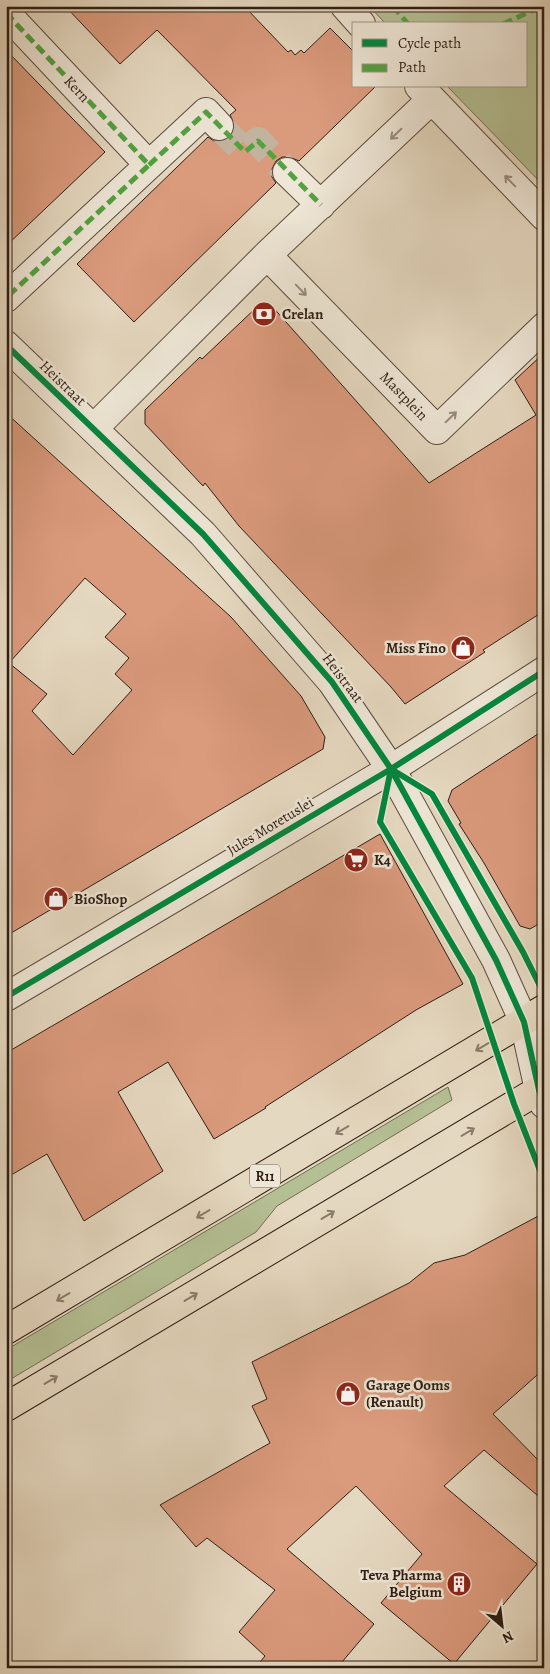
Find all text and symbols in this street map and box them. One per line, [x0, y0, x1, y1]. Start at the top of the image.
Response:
legend [352, 22, 528, 88]
text: Cycle path [398, 33, 461, 53]
text: Path [398, 57, 426, 77]
street label: Kern [60, 71, 94, 107]
one-way arrow [390, 128, 402, 140]
one-way arrow [504, 175, 516, 188]
one-way arrow [295, 283, 307, 296]
bank icon: Crelan [251, 301, 277, 327]
place label: Crelan [282, 304, 324, 324]
street label: Heistraat [35, 356, 91, 410]
street label: Mastplein [376, 367, 432, 425]
one-way arrow [445, 411, 457, 423]
shop icon: Miss Fino [450, 635, 476, 661]
place label: Miss Fino [386, 638, 446, 658]
street label: Heistraat [318, 649, 368, 707]
street label: Jules Moretuslei [223, 792, 317, 860]
supermarket icon: K4 [343, 847, 369, 873]
place label: K4 [374, 850, 391, 870]
shop icon: BioShop [43, 886, 69, 912]
place label: BioShop [74, 889, 127, 909]
one-way arrow [475, 1043, 489, 1053]
one-way arrow [336, 1126, 350, 1136]
one-way arrow [460, 1127, 475, 1137]
road number: R11 [250, 1164, 280, 1188]
one-way arrow [196, 1209, 210, 1219]
one-way arrow [321, 1210, 335, 1220]
one-way arrow [57, 1292, 71, 1302]
one-way arrow [183, 1292, 197, 1302]
one-way arrow [43, 1375, 57, 1385]
place label: Garage Ooms (Renault) [366, 1375, 450, 1412]
shop icon: Garage Ooms (Renault) [335, 1381, 361, 1407]
place label: Teva Pharma Belgium [361, 1565, 443, 1602]
building icon: Teva Pharma Belgium [446, 1571, 472, 1597]
north arrow [478, 1602, 528, 1652]
text: N [499, 1626, 517, 1648]

